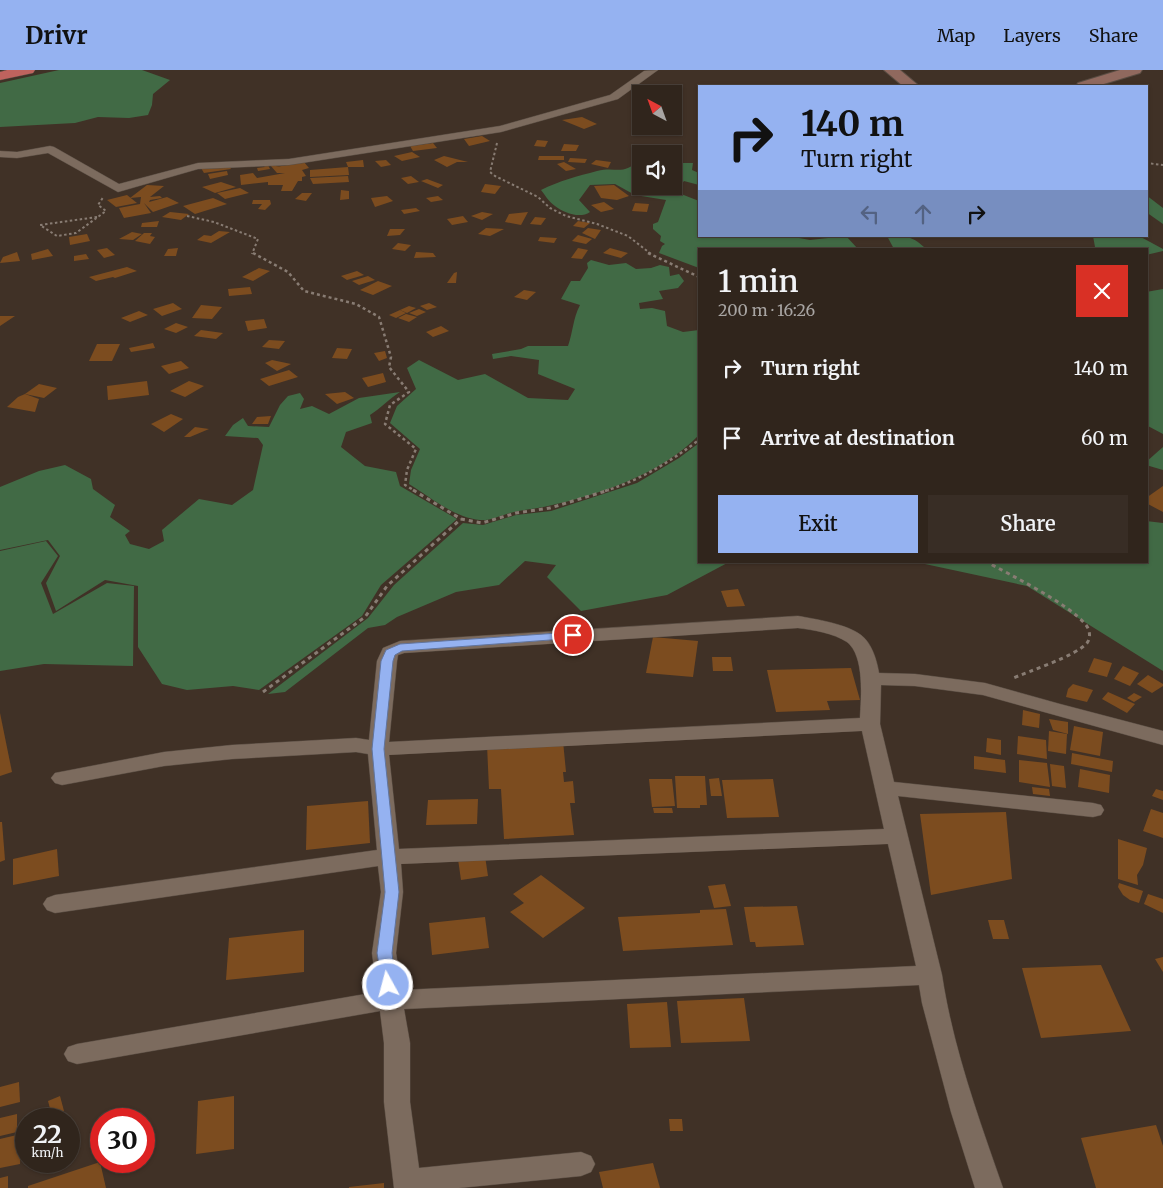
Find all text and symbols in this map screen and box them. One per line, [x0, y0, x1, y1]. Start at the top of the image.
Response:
text: Drivr [25, 20, 88, 51]
text: Map [937, 24, 975, 47]
text: Layers [1003, 24, 1061, 47]
text: Share [1089, 24, 1138, 47]
north arrow [632, 85, 682, 135]
map controls [632, 85, 682, 195]
text: 140 m [801, 102, 904, 146]
icon: right [718, 105, 783, 170]
button: sound [632, 145, 682, 195]
text: Turn right [801, 145, 912, 173]
icon: left [856, 200, 884, 228]
icon: ahead [909, 200, 937, 228]
icon: right [962, 200, 990, 228]
text: 1 min [718, 262, 799, 300]
button: close [1076, 265, 1128, 317]
text: 200 m · 16:26 [718, 300, 815, 320]
icon: right [718, 354, 746, 382]
text: Turn right [761, 356, 860, 380]
text: 140 m [1073, 356, 1128, 380]
icon: arrive [718, 424, 746, 452]
text: Arrive at destination [761, 426, 955, 450]
text: 60 m [1081, 426, 1128, 450]
button: Exit [718, 495, 918, 553]
button: Share [928, 495, 1128, 553]
pin [552, 614, 594, 656]
icon: arrive [559, 621, 587, 649]
position arrow [361, 958, 413, 1010]
speed limit sign: 30 [90, 1108, 155, 1173]
text: 22 [33, 1118, 62, 1150]
text: km/h [32, 1145, 63, 1160]

